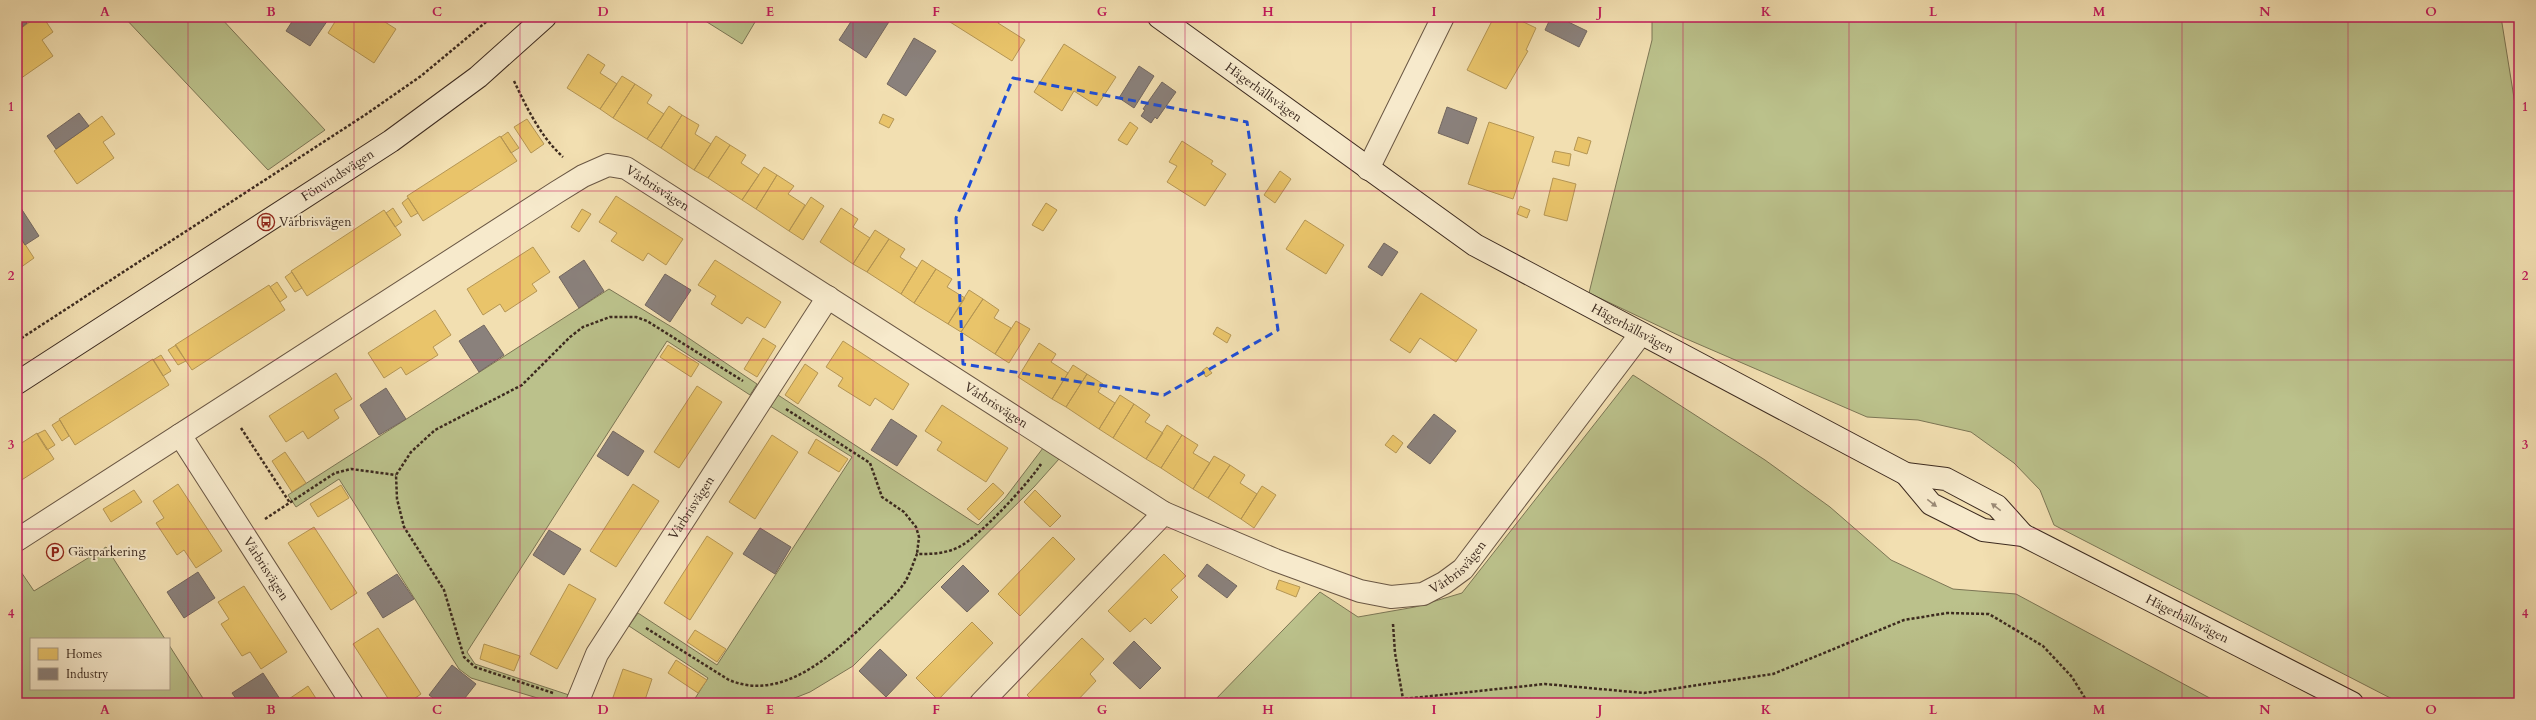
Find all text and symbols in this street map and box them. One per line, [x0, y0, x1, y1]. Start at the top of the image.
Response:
text: A [100, 3, 110, 21]
text: B [266, 3, 276, 21]
text: C [432, 3, 442, 21]
text: D [597, 3, 609, 21]
text: E [766, 3, 774, 21]
text: F [932, 3, 940, 21]
text: G [1097, 3, 1108, 21]
text: H [1262, 3, 1274, 21]
text: I [1431, 3, 1437, 21]
text: J [1596, 3, 1603, 21]
text: K [1761, 3, 1772, 21]
text: L [1929, 3, 1938, 21]
text: M [2093, 3, 2106, 21]
text: N [2259, 3, 2271, 21]
text: O [2425, 3, 2437, 21]
street label: Hägerhällsvägen [1221, 58, 1306, 127]
text: 1 [8, 98, 14, 116]
text: 1 [2522, 98, 2528, 116]
street label: Fönvindsvägen [298, 145, 378, 206]
street label: Vårbrisvägen [622, 161, 693, 216]
bus stop icon: Vårbrisvägen [256, 212, 276, 232]
place label: Vårbrisvägen [279, 213, 352, 231]
text: 2 [8, 267, 15, 285]
text: 2 [2522, 267, 2529, 285]
street label: Hägerhällsvägen [1588, 299, 1678, 358]
street label: Vårbrisvägen [961, 378, 1032, 433]
text: 3 [8, 436, 15, 454]
text: 3 [2522, 436, 2529, 454]
street label: Vårbrisvägen [664, 472, 719, 543]
one-way arrow [1926, 499, 1937, 507]
one-way arrow [1991, 502, 2002, 511]
street label: Vårbrisvägen [239, 533, 293, 605]
street label: Vårbrisvägen [1426, 536, 1491, 598]
parking icon: Gästparkering [45, 542, 65, 562]
place label: Gästparkering [68, 543, 146, 561]
street label: Hägerhällsvägen [2143, 590, 2233, 648]
text: 4 [8, 605, 15, 623]
text: 4 [2522, 605, 2529, 623]
legend [30, 638, 170, 690]
text: Homes [66, 646, 102, 662]
text: Industry [66, 666, 109, 682]
text: A [100, 701, 110, 719]
text: B [266, 701, 276, 719]
text: C [432, 701, 442, 719]
text: D [597, 701, 609, 719]
text: E [766, 701, 774, 719]
text: F [932, 701, 940, 719]
text: G [1097, 701, 1108, 719]
text: H [1262, 701, 1274, 719]
text: I [1431, 701, 1437, 719]
text: J [1596, 701, 1603, 719]
text: K [1761, 701, 1772, 719]
text: L [1929, 701, 1938, 719]
text: M [2093, 701, 2106, 719]
text: N [2259, 701, 2271, 719]
text: O [2425, 701, 2437, 719]

